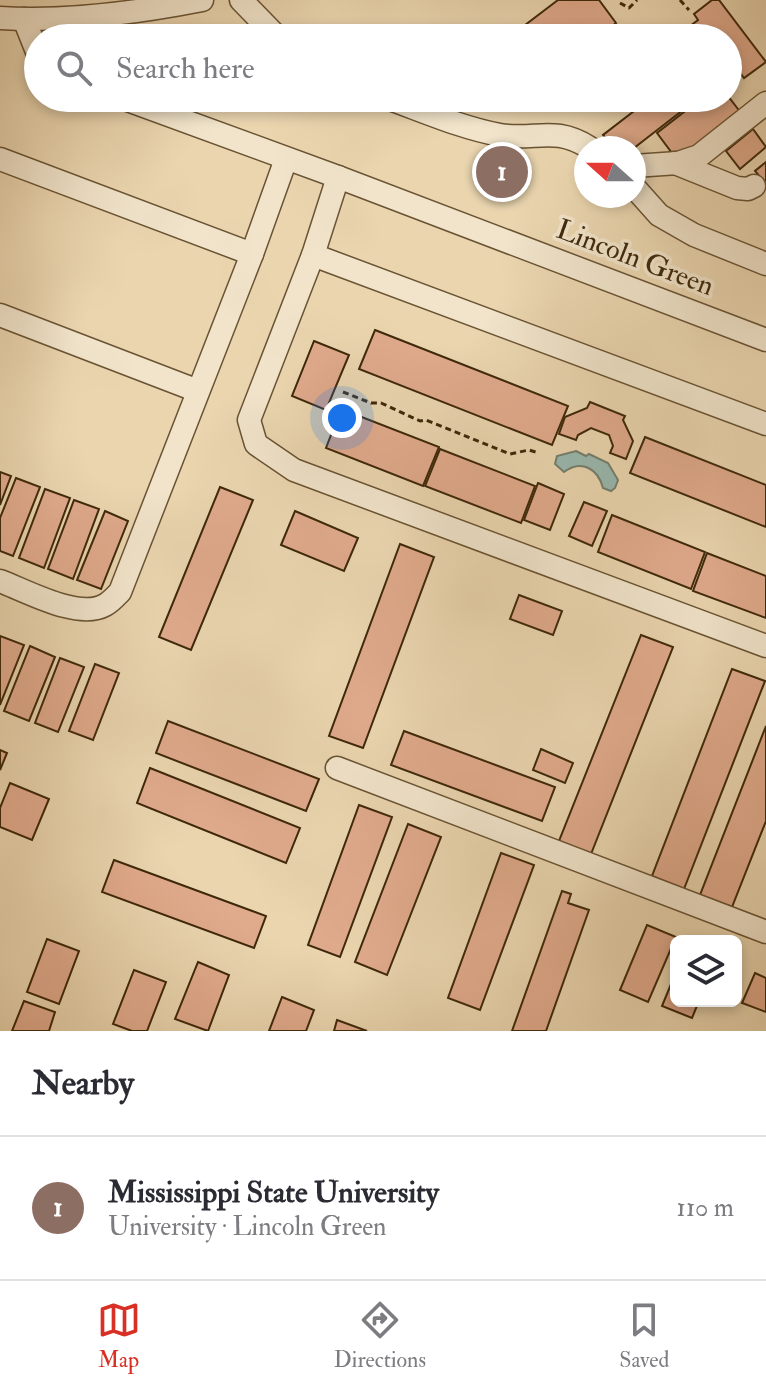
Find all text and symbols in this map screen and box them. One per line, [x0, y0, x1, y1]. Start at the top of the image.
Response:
search box [24, 24, 742, 112]
icon: search [52, 46, 96, 90]
text: Search here [116, 50, 255, 87]
north arrow [574, 136, 646, 208]
pin: 1 [476, 142, 528, 202]
street label: Lincoln Green [551, 212, 719, 304]
your location [322, 398, 362, 438]
map controls [670, 935, 742, 1007]
button: layers [670, 935, 742, 1007]
text: Nearby [32, 1062, 134, 1105]
text: Mississippi State University [108, 1174, 439, 1211]
text: 1 [53, 1192, 63, 1224]
text: 110 m [677, 1192, 734, 1224]
text: University · Lincoln Green [108, 1211, 387, 1243]
tab: Map [97, 1298, 141, 1374]
tab: Directions [334, 1298, 426, 1374]
tab: Saved [619, 1298, 669, 1374]

